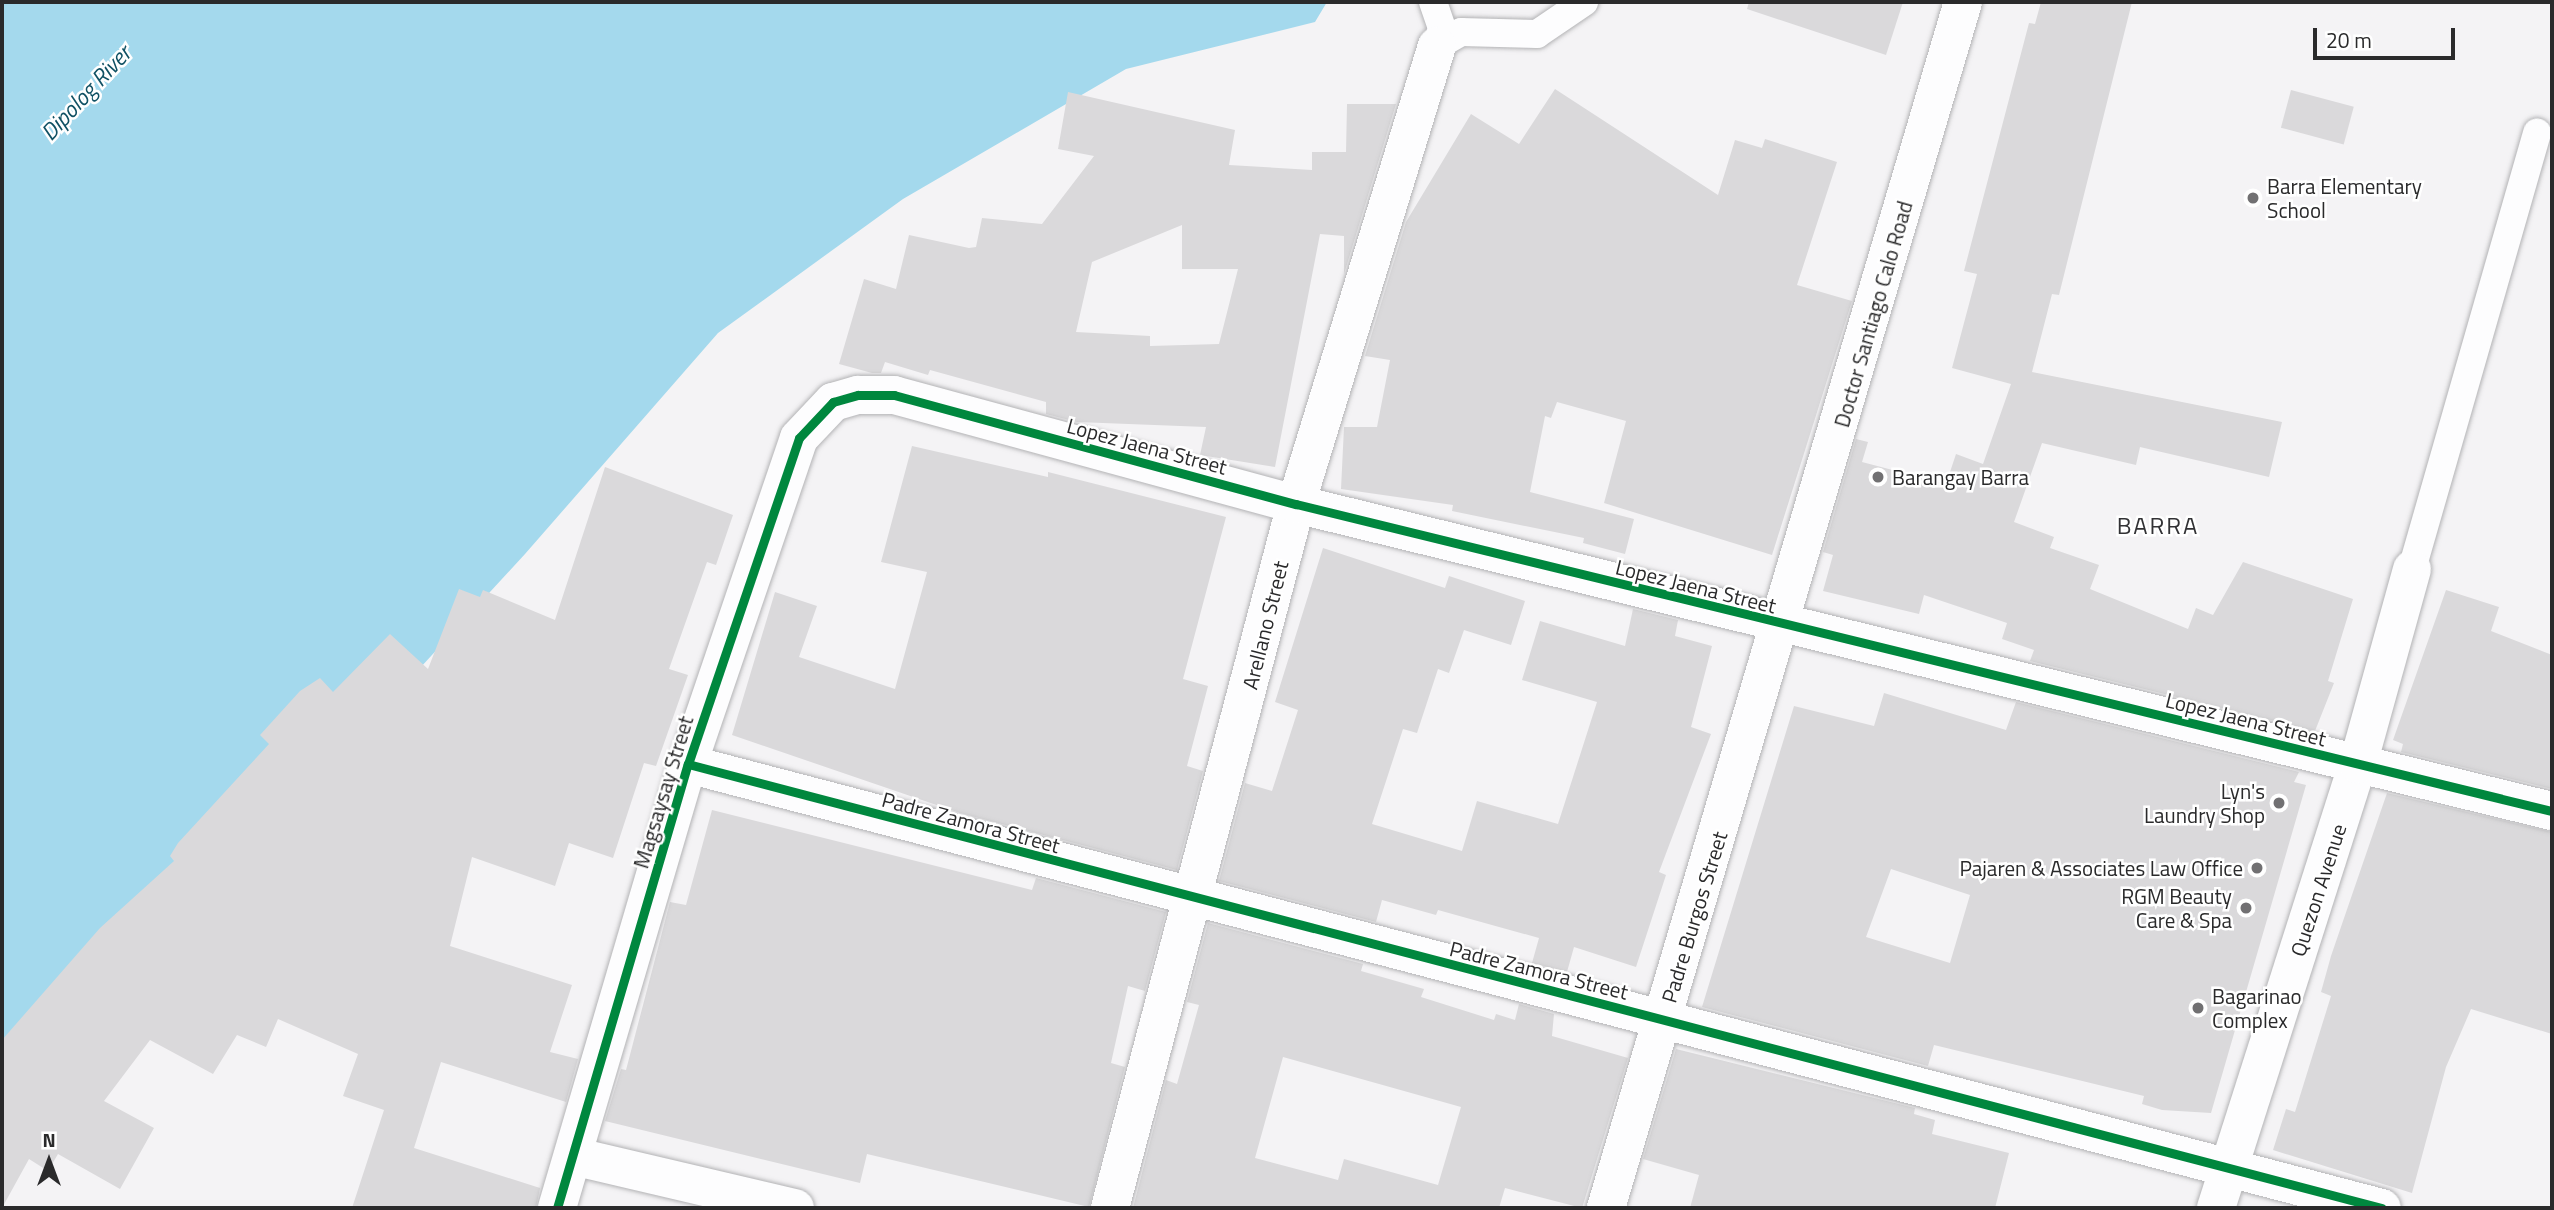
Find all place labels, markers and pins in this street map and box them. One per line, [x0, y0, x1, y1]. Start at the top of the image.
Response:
place label: Barra Elementary School [2267, 173, 2422, 223]
marker: Barra Elementary School [2245, 190, 2261, 206]
place label: Barangay Barra [1892, 464, 2029, 490]
marker: Barangay Barra [1870, 469, 1886, 485]
place label: Lyn's Laundry Shop [2144, 778, 2265, 828]
marker: Lyn's Laundry Shop [2271, 795, 2287, 811]
place label: Pajaren & Associates Law Office [1959, 855, 2243, 881]
marker: Pajaren & Associates Law Office [2249, 860, 2265, 876]
place label: RGM Beauty Care & Spa [2121, 883, 2232, 933]
marker: RGM Beauty Care & Spa [2238, 900, 2254, 916]
place label: Bagarinao Complex [2212, 983, 2302, 1033]
marker: Bagarinao Complex [2190, 1000, 2206, 1016]

